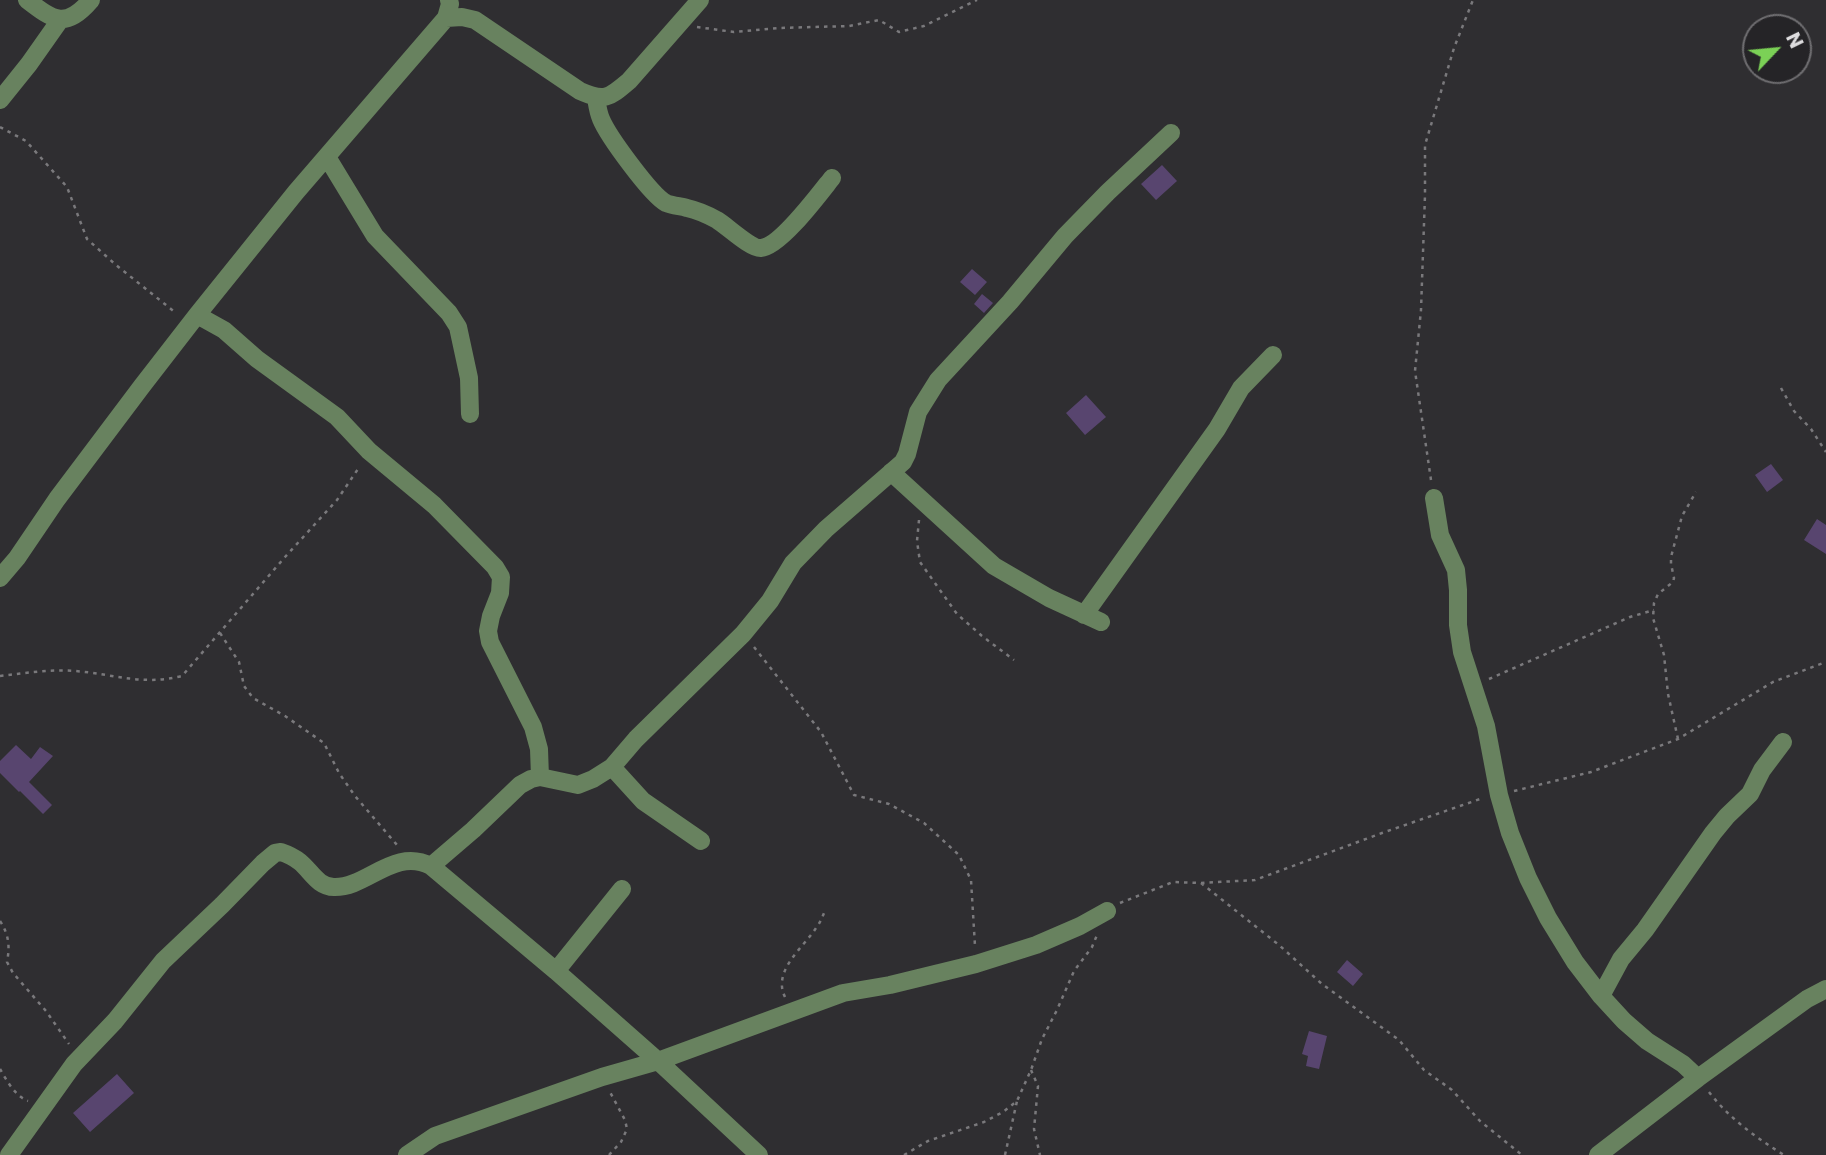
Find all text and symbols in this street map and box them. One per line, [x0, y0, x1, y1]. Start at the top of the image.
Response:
north arrow [1742, 14, 1812, 84]
text: N [1779, 28, 1810, 53]

